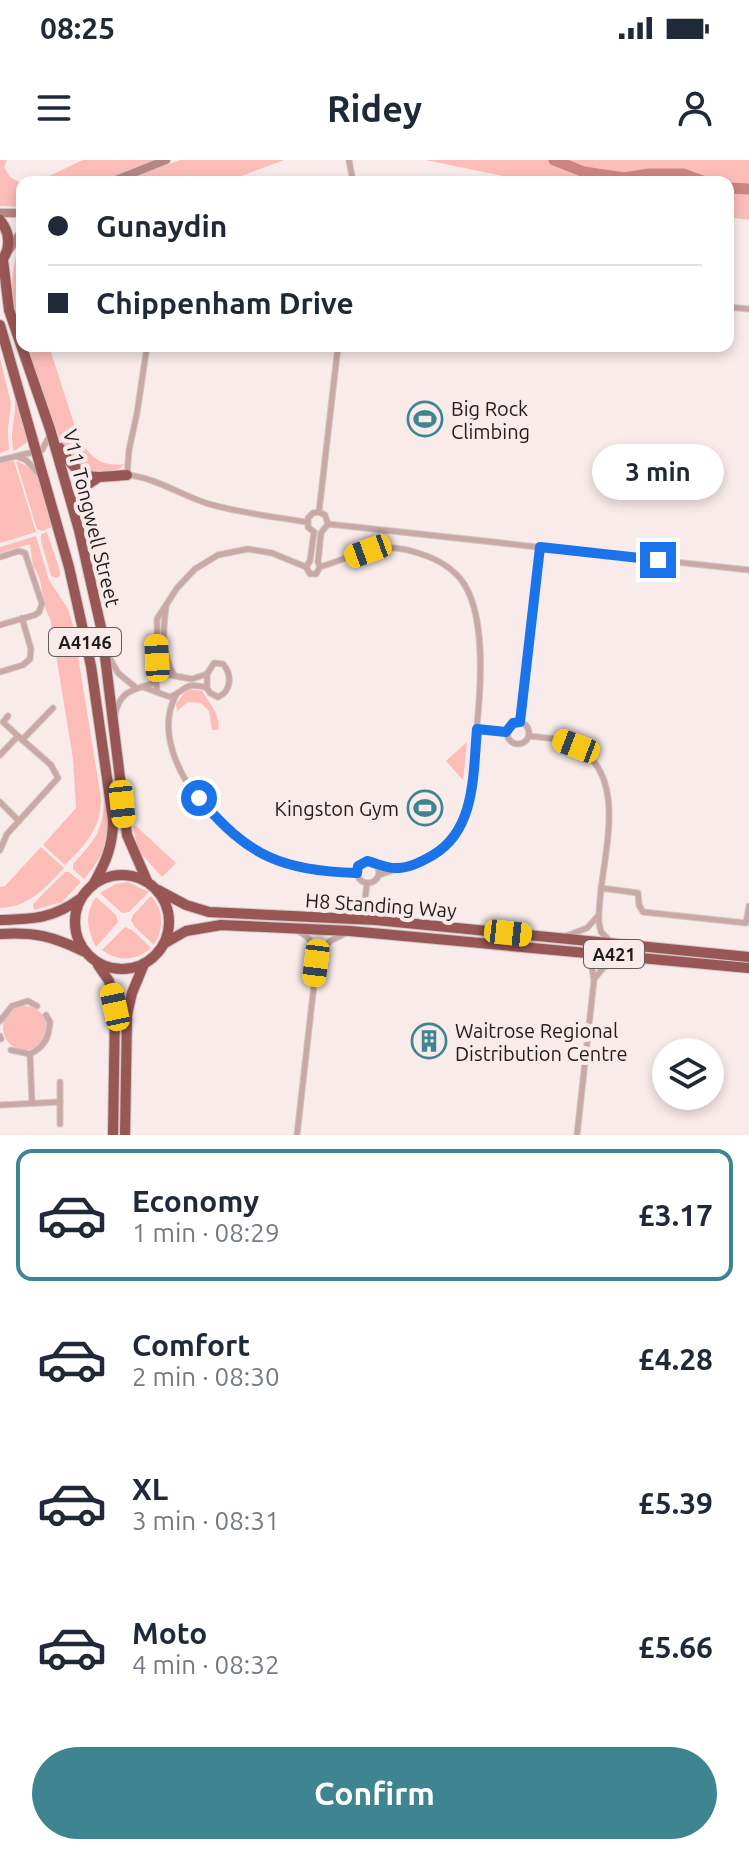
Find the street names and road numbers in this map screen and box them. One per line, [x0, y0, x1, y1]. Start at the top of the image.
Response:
street label: V11 Tongwell Street [59, 427, 125, 609]
road number: A4146 [49, 628, 121, 656]
street label: H8 Standing Way [304, 888, 458, 922]
road number: A421 [584, 940, 644, 968]

